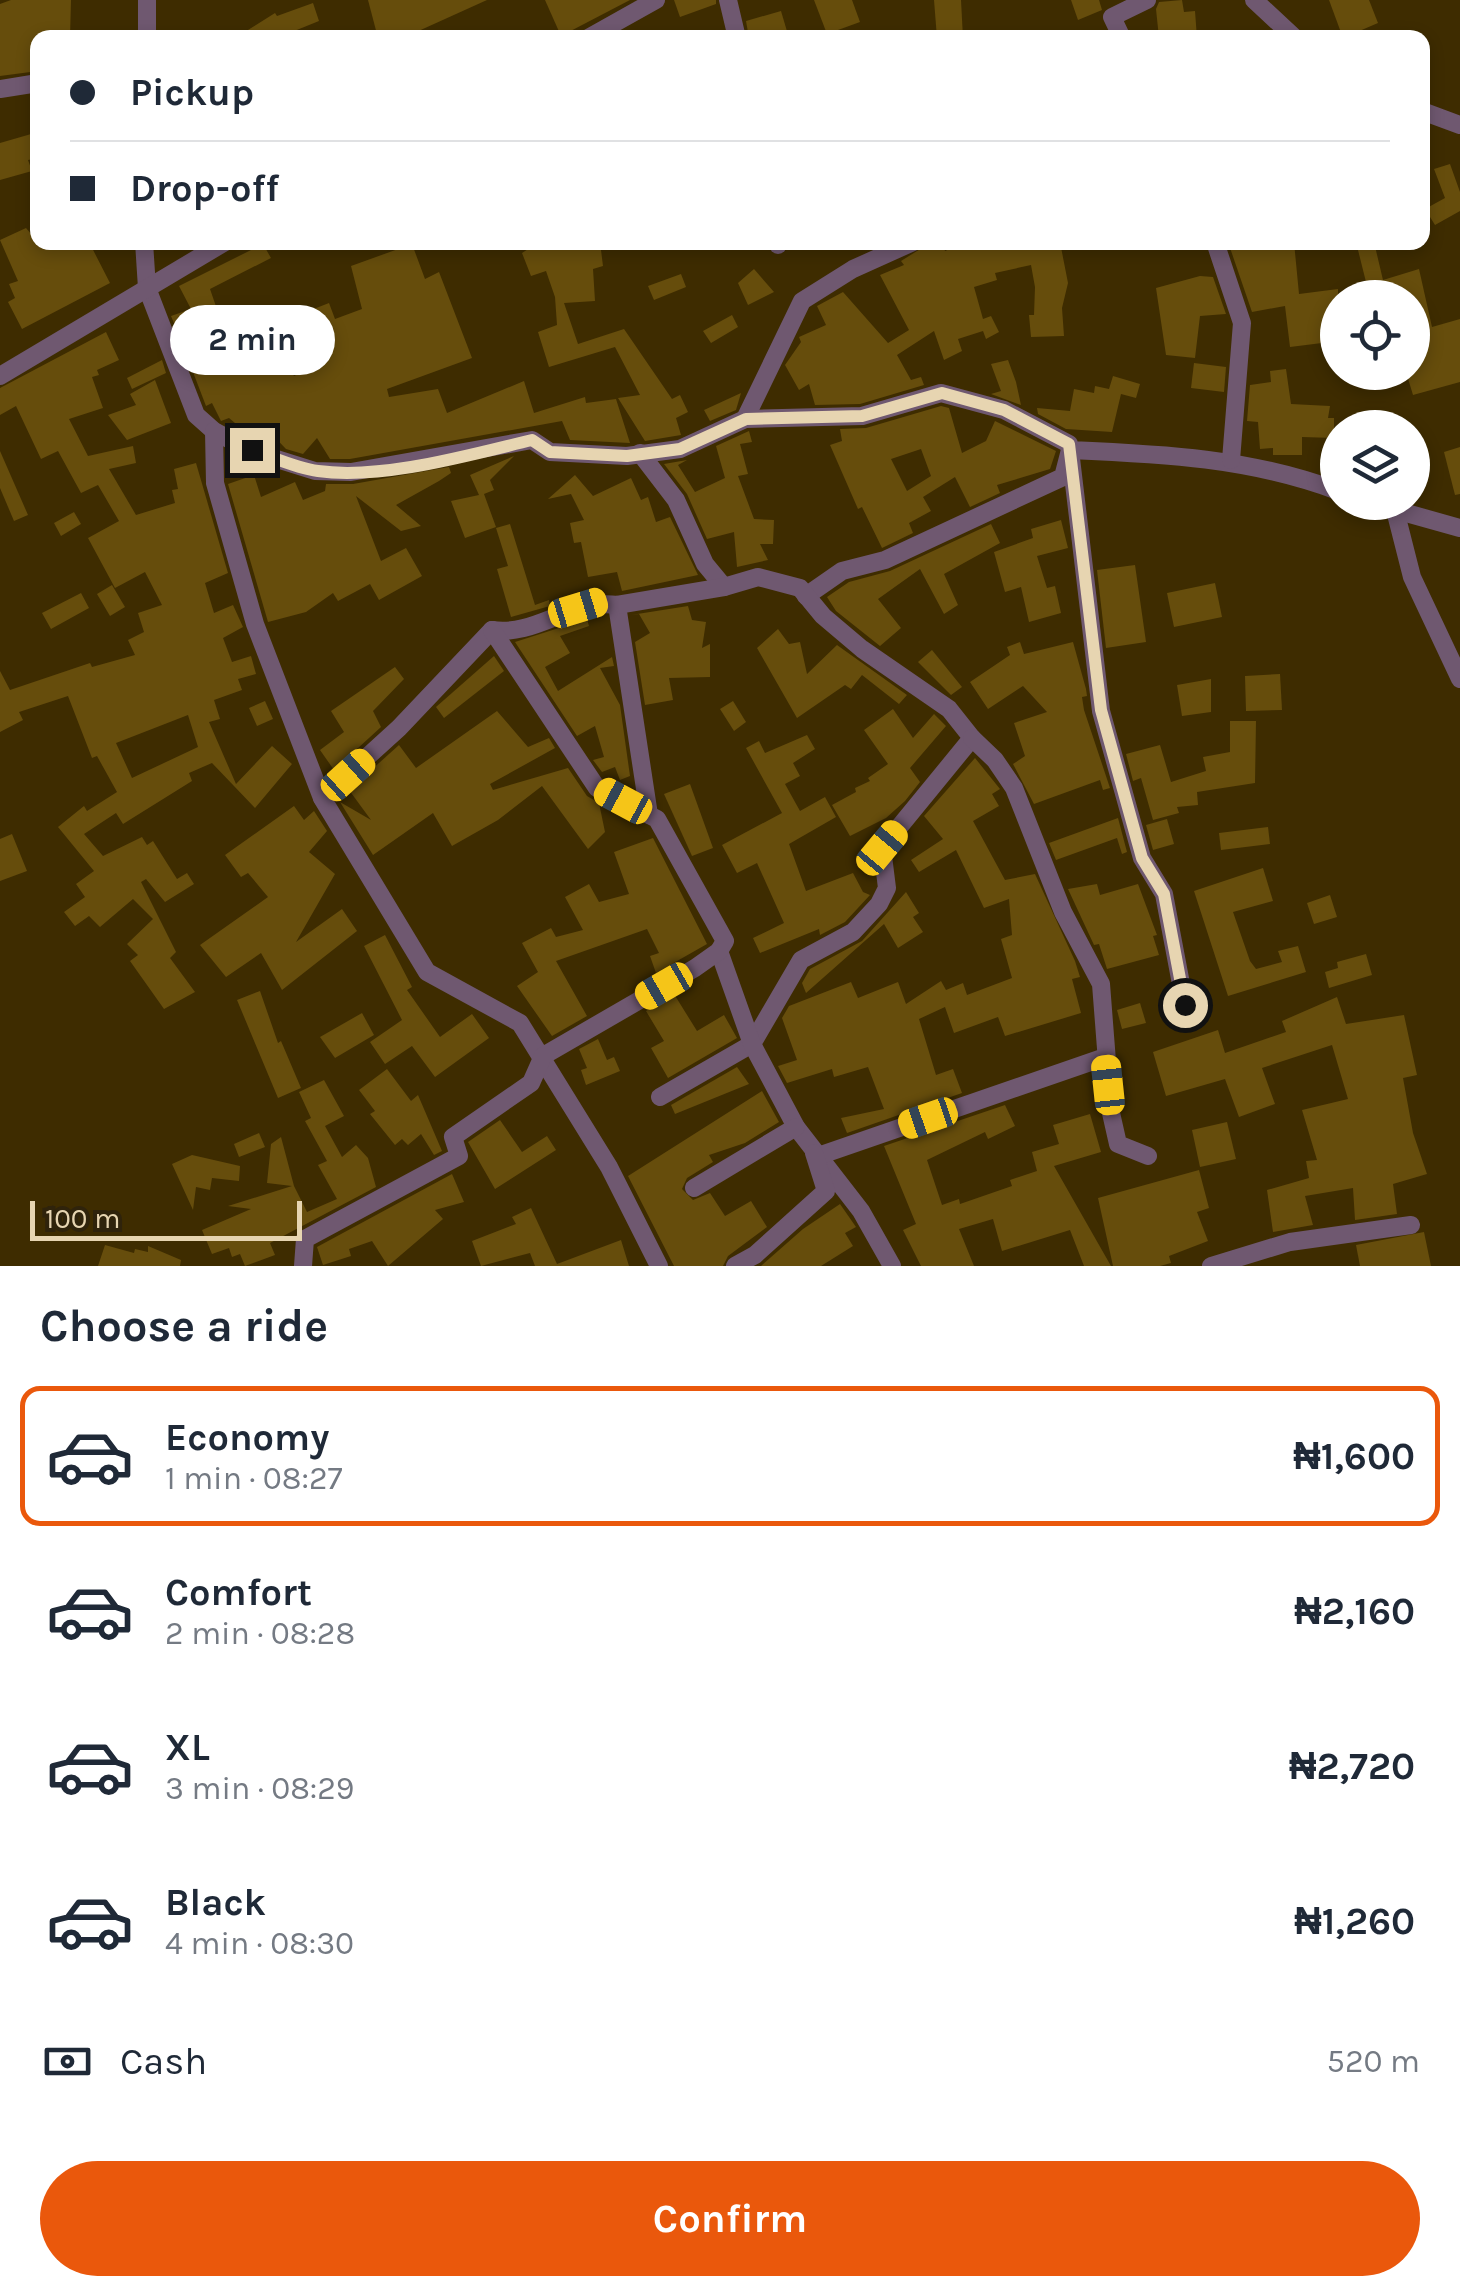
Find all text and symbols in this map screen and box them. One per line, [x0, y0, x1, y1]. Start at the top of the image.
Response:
text: Pickup [130, 70, 254, 115]
text: Drop-off [130, 166, 279, 211]
map controls [1320, 280, 1430, 520]
button: locate [1320, 280, 1430, 390]
callout: 2 min [170, 305, 334, 375]
text: 2 min [208, 321, 297, 358]
button: layers [1320, 410, 1430, 520]
route end [230, 428, 275, 473]
car [545, 585, 611, 631]
car [316, 744, 380, 806]
car [589, 774, 657, 828]
car [851, 815, 913, 881]
car [631, 958, 697, 1014]
route start [1163, 983, 1208, 1028]
car [1090, 1054, 1126, 1116]
car [895, 1094, 961, 1142]
scale bar [30, 1196, 302, 1240]
text: 100 m [45, 1202, 120, 1235]
text: Choose a ride [40, 1300, 328, 1352]
icon: car [45, 1411, 135, 1501]
text: Economy [165, 1415, 329, 1460]
text: ₦1,600 [1293, 1434, 1415, 1479]
text: 1 min · 08:27 [165, 1460, 342, 1497]
icon: car [45, 1566, 135, 1656]
text: Comfort [165, 1570, 312, 1615]
text: ₦2,160 [1294, 1589, 1415, 1634]
text: 2 min · 08:28 [165, 1615, 355, 1652]
icon: car [45, 1721, 135, 1811]
text: XL [165, 1725, 210, 1770]
text: ₦2,720 [1289, 1744, 1415, 1789]
text: 3 min · 08:29 [165, 1770, 354, 1807]
icon: car [45, 1876, 135, 1966]
text: Black [165, 1880, 266, 1925]
text: ₦1,260 [1294, 1899, 1415, 1944]
text: 4 min · 08:30 [165, 1925, 354, 1962]
icon: cash [40, 2034, 95, 2089]
text: Cash [120, 2039, 207, 2084]
text: 520 m [1327, 2043, 1420, 2080]
button: Confirm [40, 2161, 1420, 2276]

